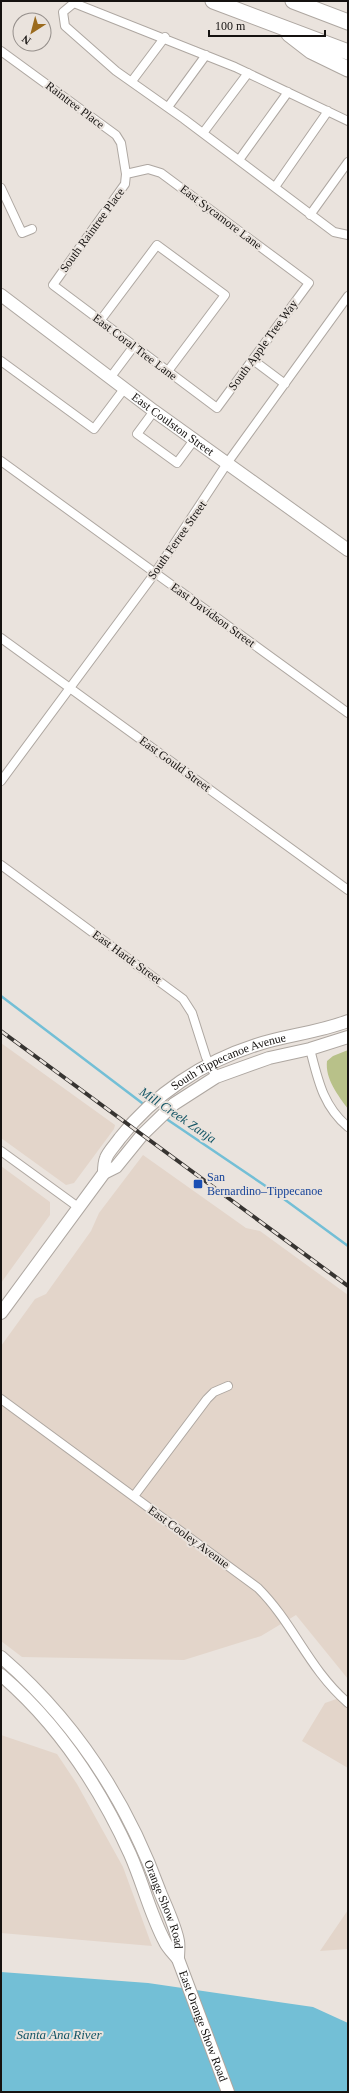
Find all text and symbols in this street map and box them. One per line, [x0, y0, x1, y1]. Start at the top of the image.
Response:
north arrow [12, 12, 52, 52]
scale bar [209, 12, 325, 38]
text: 100 m [215, 19, 246, 33]
text: N [19, 33, 33, 47]
street label: Raintree Place [43, 78, 107, 132]
street label: East Sycamore Lane [177, 182, 265, 252]
street label: South Raintree Place [57, 185, 127, 275]
street label: South Apple Tree Way [225, 297, 301, 393]
street label: East Coral Tree Lane [90, 311, 180, 383]
street label: East Coulston Street [129, 390, 217, 459]
street label: South Ferree Street [145, 498, 210, 582]
street label: East Davidson Street [168, 580, 258, 651]
street label: East Gould Street [137, 733, 214, 795]
street label: East Hardt Street [90, 927, 165, 987]
street label: South Tippecanoe Avenue [168, 1030, 287, 1093]
water label: Mill Creek Zanja [136, 1083, 220, 1146]
place label: San Bernardino–Tippecanoe [207, 1170, 323, 1198]
marker: San Bernardino–Tippecanoe [192, 1178, 204, 1190]
street label: East Cooley Avenue [146, 1503, 232, 1571]
street label: Orange Show Road [141, 1858, 185, 1949]
street label: East Orange Show Road [176, 1968, 230, 2083]
water label: Santa Ana River [17, 2027, 102, 2042]

